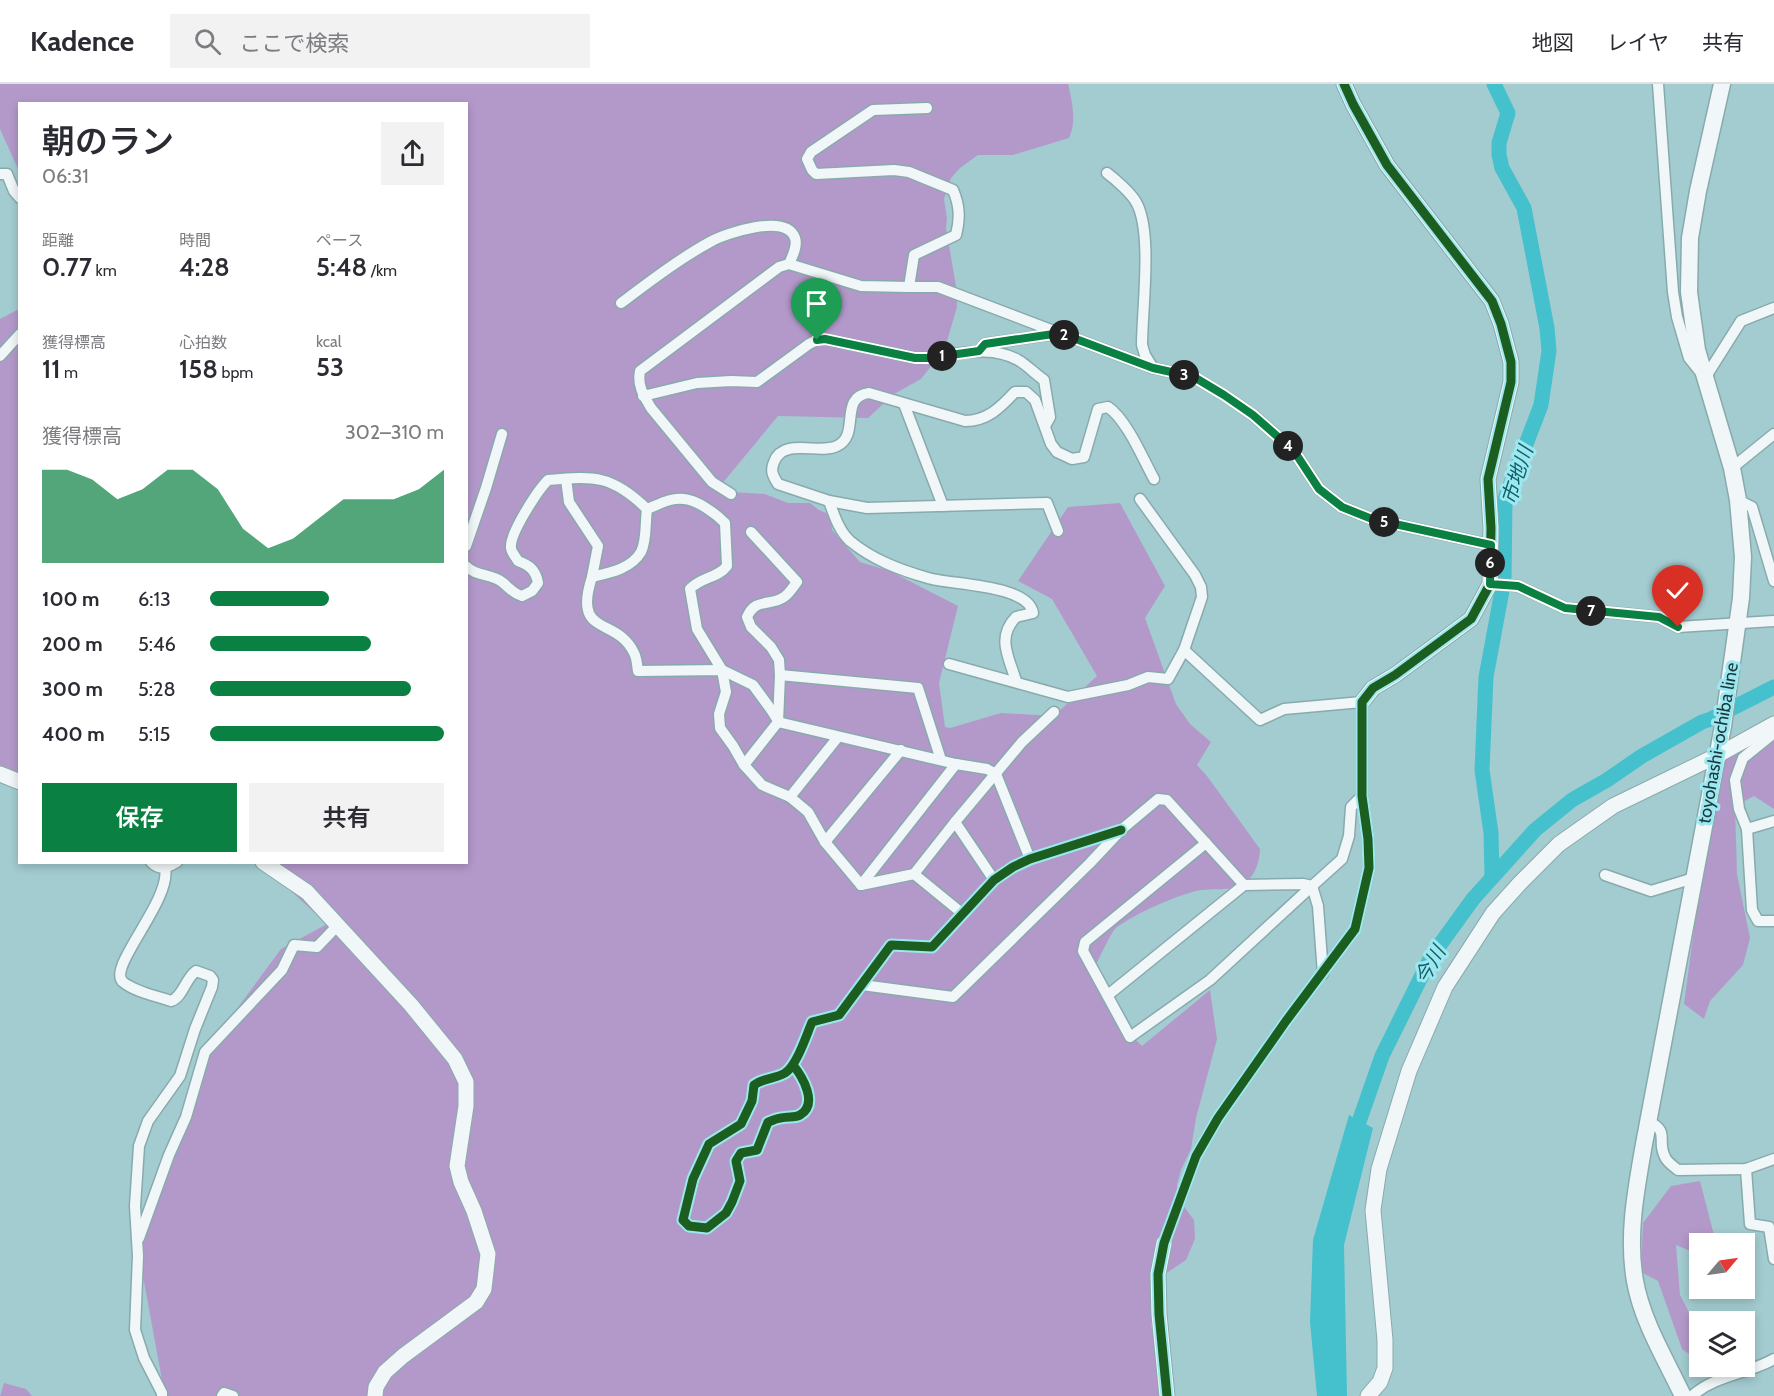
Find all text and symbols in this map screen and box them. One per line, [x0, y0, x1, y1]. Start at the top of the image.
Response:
search box [170, 14, 590, 68]
text: Kadence [30, 24, 134, 58]
icon: search [191, 25, 224, 58]
text: ここで検索 [239, 30, 349, 57]
text: 地図 [1532, 30, 1574, 55]
text: レイヤ [1607, 30, 1669, 55]
text: 共有 [1702, 30, 1744, 55]
text: 朝のラン [42, 121, 174, 161]
button: share [381, 122, 444, 185]
text: 06:31 [42, 164, 89, 188]
text: 距離 [42, 231, 74, 250]
text: 時間 [179, 231, 211, 250]
text: ペース [316, 231, 363, 250]
text: 0.77 [42, 251, 92, 283]
text: 4:28 [179, 251, 230, 283]
text: 5:48 [316, 251, 367, 283]
text: km [92, 261, 117, 280]
text: /km [367, 261, 397, 280]
pin [791, 278, 842, 340]
icon: arrive [800, 287, 833, 320]
pin: 2 [1049, 320, 1079, 350]
text: 2 [1060, 325, 1068, 344]
text: kcal [316, 332, 342, 351]
text: 獲得標高 [42, 333, 106, 352]
text: 心拍数 [179, 333, 227, 352]
pin: 1 [927, 341, 957, 371]
text: 1 [939, 346, 945, 365]
text: 53 [316, 351, 344, 383]
text: 11 [42, 353, 60, 385]
text: 158 [179, 353, 218, 385]
pin: 3 [1169, 360, 1199, 390]
text: m [60, 363, 78, 382]
text: bpm [218, 363, 253, 382]
text: 3 [1180, 365, 1188, 384]
text: 302–310 m [345, 420, 444, 444]
text: 獲得標高 [42, 424, 122, 448]
pin: 4 [1273, 431, 1303, 461]
text: 4 [1283, 436, 1293, 455]
water label: 市地川 [1496, 441, 1538, 507]
pin: 5 [1369, 507, 1399, 537]
text: 5 [1380, 512, 1388, 531]
pin: 6 [1475, 548, 1505, 578]
text: 6 [1486, 553, 1495, 572]
pin [1652, 565, 1703, 627]
icon: check [1661, 574, 1694, 607]
text: 100 m [42, 587, 100, 611]
text: 6:13 [138, 587, 171, 611]
pin: 7 [1576, 596, 1606, 626]
text: 7 [1587, 601, 1595, 620]
text: 200 m [42, 632, 103, 656]
text: 5:46 [138, 632, 176, 656]
street label: toyohashi-ochiba line [1693, 661, 1743, 825]
text: 300 m [42, 677, 103, 701]
text: 5:28 [138, 677, 176, 701]
text: 400 m [42, 722, 105, 746]
text: 5:15 [138, 722, 170, 746]
button: 保存 [42, 783, 237, 852]
button: 共有 [249, 783, 444, 852]
water label: 今川 [1410, 940, 1451, 988]
north arrow [1689, 1233, 1755, 1299]
map controls [1689, 1233, 1755, 1377]
button: layers [1689, 1311, 1755, 1377]

